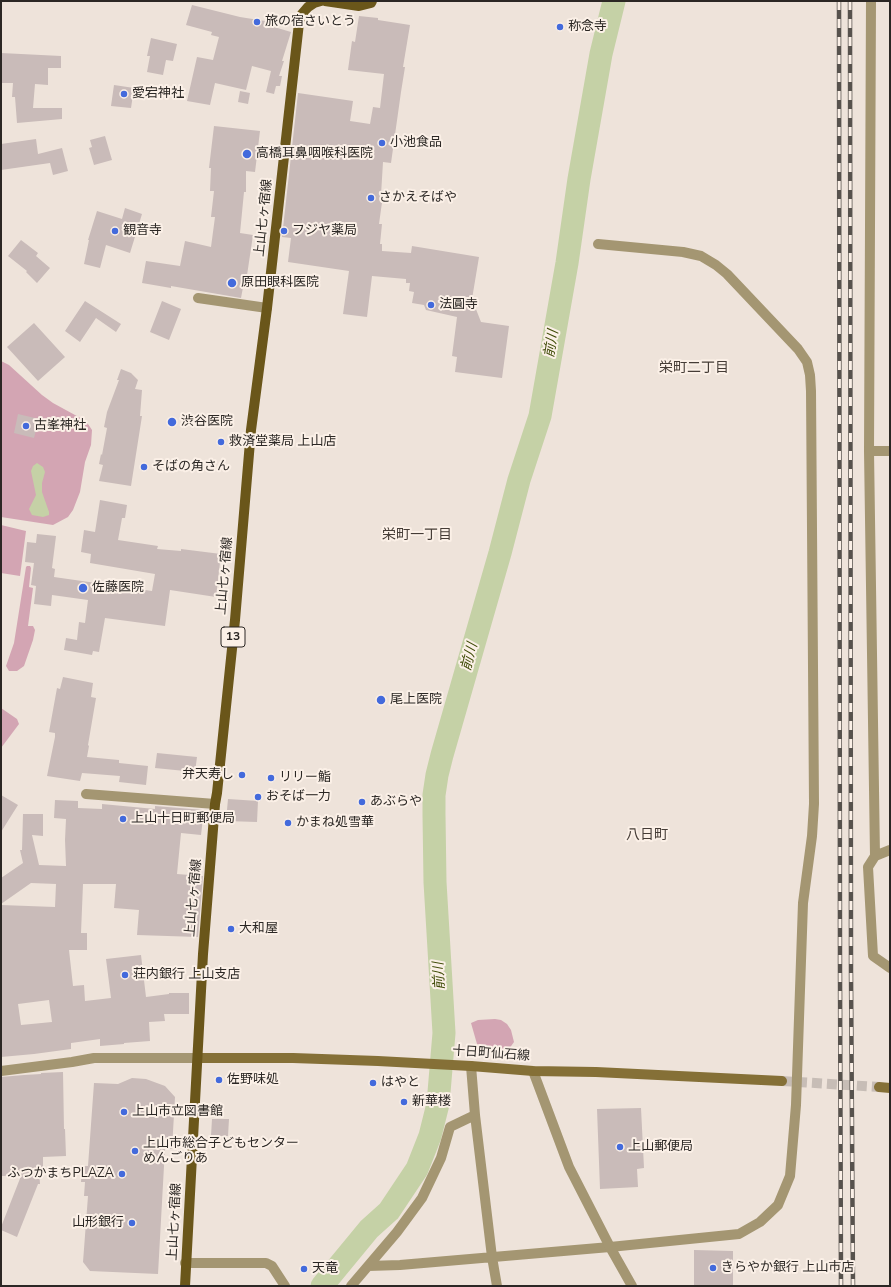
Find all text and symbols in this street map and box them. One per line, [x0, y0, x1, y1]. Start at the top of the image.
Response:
place label: 旅の宿さいとう [265, 14, 356, 30]
marker: 旅の宿さいとう [252, 17, 262, 27]
place label: 称念寺 [568, 19, 607, 35]
marker: 称念寺 [555, 22, 565, 32]
place label: 愛宕神社 [132, 86, 184, 102]
marker: 愛宕神社 [119, 89, 129, 99]
place label: 小池食品 [390, 135, 442, 151]
marker: 小池食品 [377, 138, 387, 148]
place label: 高橋耳鼻咽喉科医院 [256, 146, 373, 162]
marker: 高橋耳鼻咽喉科医院 [241, 148, 253, 160]
street label: 上山七ヶ宿線 [252, 178, 276, 258]
place label: さかえそばや [379, 190, 457, 206]
marker: さかえそばや [366, 193, 376, 203]
place label: 観音寺 [123, 223, 162, 239]
place label: フジヤ薬局 [292, 223, 357, 239]
marker: 観音寺 [110, 226, 120, 236]
marker: フジヤ薬局 [279, 226, 289, 236]
place label: 原田眼科医院 [241, 275, 319, 291]
marker: 原田眼科医院 [226, 277, 238, 289]
place label: 法圓寺 [439, 297, 478, 313]
marker: 法圓寺 [426, 300, 436, 310]
water label: 前川 [541, 329, 563, 359]
district label: 栄町二丁目 [659, 361, 729, 377]
place label: 渋谷医院 [181, 414, 233, 430]
marker: 渋谷医院 [166, 416, 178, 428]
place label: 古峯神社 [34, 418, 86, 434]
marker: 古峯神社 [21, 421, 31, 431]
place label: 救済堂薬局 上山店 [229, 434, 336, 450]
marker: 救済堂薬局 上山店 [216, 437, 226, 447]
place label: そばの角さん [152, 459, 230, 475]
marker: そばの角さん [139, 462, 149, 472]
district label: 栄町一丁目 [382, 528, 452, 544]
street label: 上山七ヶ宿線 [214, 536, 236, 616]
place label: 佐藤医院 [92, 580, 144, 596]
marker: 佐藤医院 [77, 582, 89, 594]
road number: 13 [221, 627, 245, 647]
water label: 前川 [458, 641, 482, 673]
place label: 尾上医院 [390, 692, 442, 708]
marker: 尾上医院 [375, 694, 387, 706]
place label: 弁天寿し [182, 767, 234, 783]
marker: 弁天寿し [237, 770, 247, 780]
place label: リリー鮨 [279, 770, 331, 786]
marker: リリー鮨 [266, 773, 276, 783]
place label: おそば一力 [266, 789, 331, 805]
marker: おそば一力 [253, 792, 263, 802]
place label: あぶらや [370, 794, 422, 810]
marker: あぶらや [357, 797, 367, 807]
place label: 上山十日町郵便局 [131, 811, 235, 827]
marker: 上山十日町郵便局 [118, 814, 128, 824]
place label: かまね処雪華 [296, 815, 374, 831]
marker: かまね処雪華 [283, 818, 293, 828]
district label: 八日町 [626, 828, 668, 844]
street label: 上山七ヶ宿線 [183, 858, 205, 938]
place label: 大和屋 [239, 921, 278, 937]
marker: 大和屋 [226, 924, 236, 934]
water label: 前川 [431, 962, 449, 990]
place label: 荘内銀行 上山支店 [133, 967, 240, 983]
marker: 荘内銀行 上山支店 [120, 970, 130, 980]
street label: 十日町仙石線 [452, 1043, 530, 1065]
place label: 佐野味処 [227, 1072, 279, 1088]
marker: 佐野味処 [214, 1075, 224, 1085]
place label: はやと [381, 1075, 420, 1091]
marker: はやと [368, 1078, 378, 1088]
place label: 新華楼 [412, 1094, 451, 1110]
marker: 新華楼 [399, 1097, 409, 1107]
place label: 上山市立図書館 [132, 1104, 223, 1120]
marker: 上山市立図書館 [119, 1107, 129, 1117]
place label: 上山市総合子どもセンター めんごりあ [143, 1136, 299, 1167]
place label: 上山郵便局 [628, 1139, 693, 1155]
marker: 上山郵便局 [615, 1142, 625, 1152]
marker: 上山市総合子どもセンター めんごりあ [130, 1146, 140, 1156]
place label: ふつかまちPLAZA [8, 1166, 114, 1182]
marker: ふつかまちPLAZA [117, 1169, 127, 1179]
street label: 上山七ヶ宿線 [165, 1183, 185, 1261]
place label: 山形銀行 [72, 1215, 124, 1231]
marker: 山形銀行 [127, 1218, 137, 1228]
place label: きらやか銀行 上山市店 [721, 1260, 854, 1276]
place label: 天竜 [312, 1261, 338, 1277]
marker: きらやか銀行 上山市店 [708, 1263, 718, 1273]
marker: 天竜 [299, 1264, 309, 1274]

